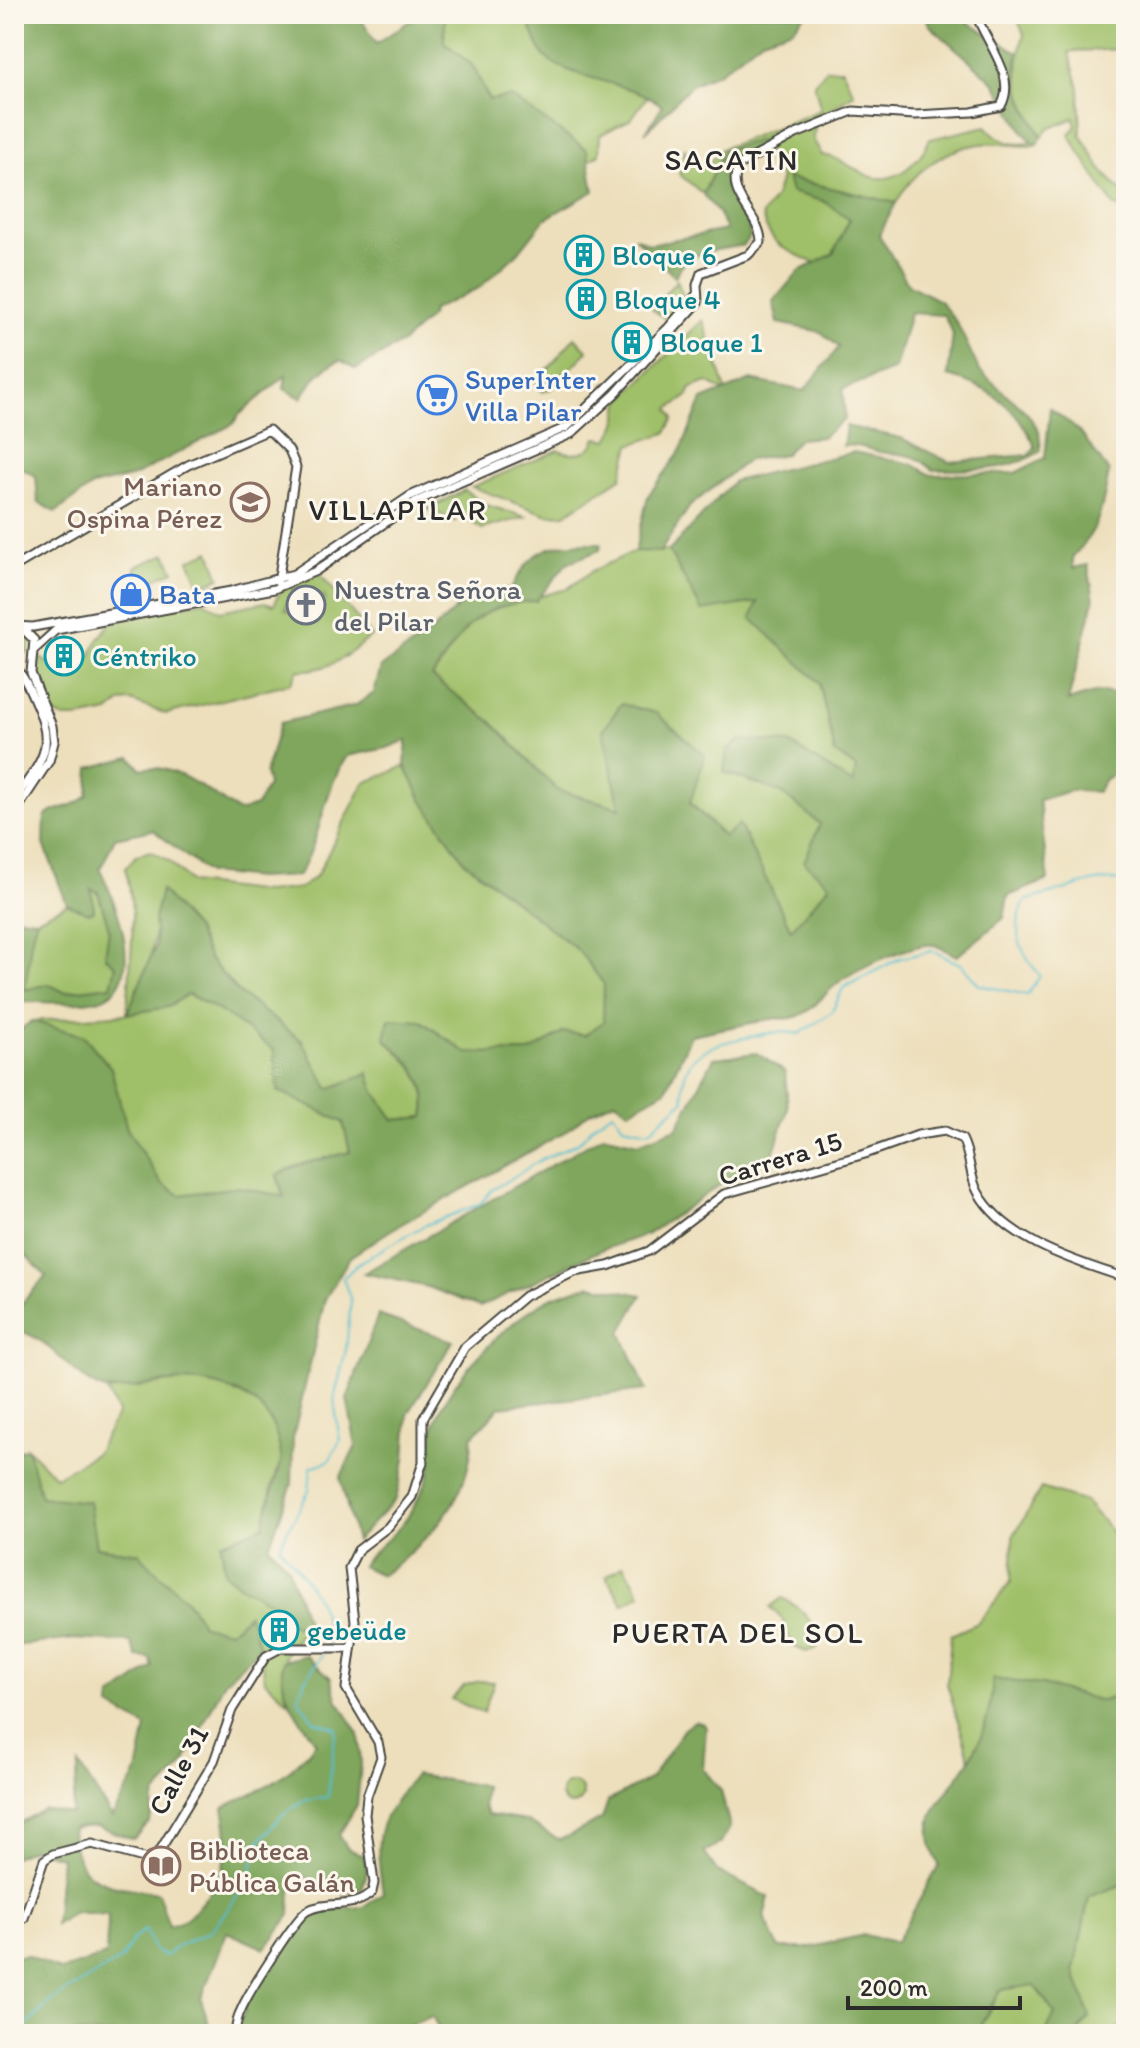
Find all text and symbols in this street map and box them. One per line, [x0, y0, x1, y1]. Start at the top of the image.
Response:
district label: SACATIN [665, 141, 799, 178]
building icon: Bloque 6 [563, 234, 605, 276]
place label: Bloque 6 [612, 238, 717, 272]
building icon: Bloque 4 [565, 278, 607, 320]
place label: Bloque 4 [614, 282, 721, 316]
building icon: Bloque 1 [611, 321, 653, 363]
place label: Bloque 1 [660, 325, 763, 359]
place label: SuperInter Villa Pilar [465, 362, 596, 428]
supermarket icon: SuperInter Villa Pilar [416, 374, 458, 416]
place label: Mariano Ospina Pérez [66, 469, 222, 535]
school or university icon: Mariano Ospina Pérez [229, 481, 271, 523]
district label: VILLAPILAR [308, 491, 488, 528]
place label: Nuestra Señora del Pilar [334, 572, 522, 638]
shop icon: Bata [110, 573, 152, 615]
place label: Bata [159, 577, 216, 611]
church icon: Nuestra Señora del Pilar [285, 584, 327, 626]
building icon: Céntriko [43, 635, 85, 677]
place label: Céntriko [92, 639, 197, 673]
street label: Carrera 15 [714, 1123, 846, 1193]
building icon: gebeüde [258, 1609, 300, 1651]
place label: gebeüde [307, 1613, 407, 1647]
district label: PUERTA DEL SOL [612, 1614, 864, 1651]
street label: Calle 31 [140, 1720, 216, 1820]
place label: Biblioteca Pública Galán [189, 1833, 355, 1899]
library icon: Biblioteca Pública Galán [140, 1845, 182, 1887]
scale bar [848, 1960, 1020, 2010]
text: 200 m [860, 1973, 928, 2002]

